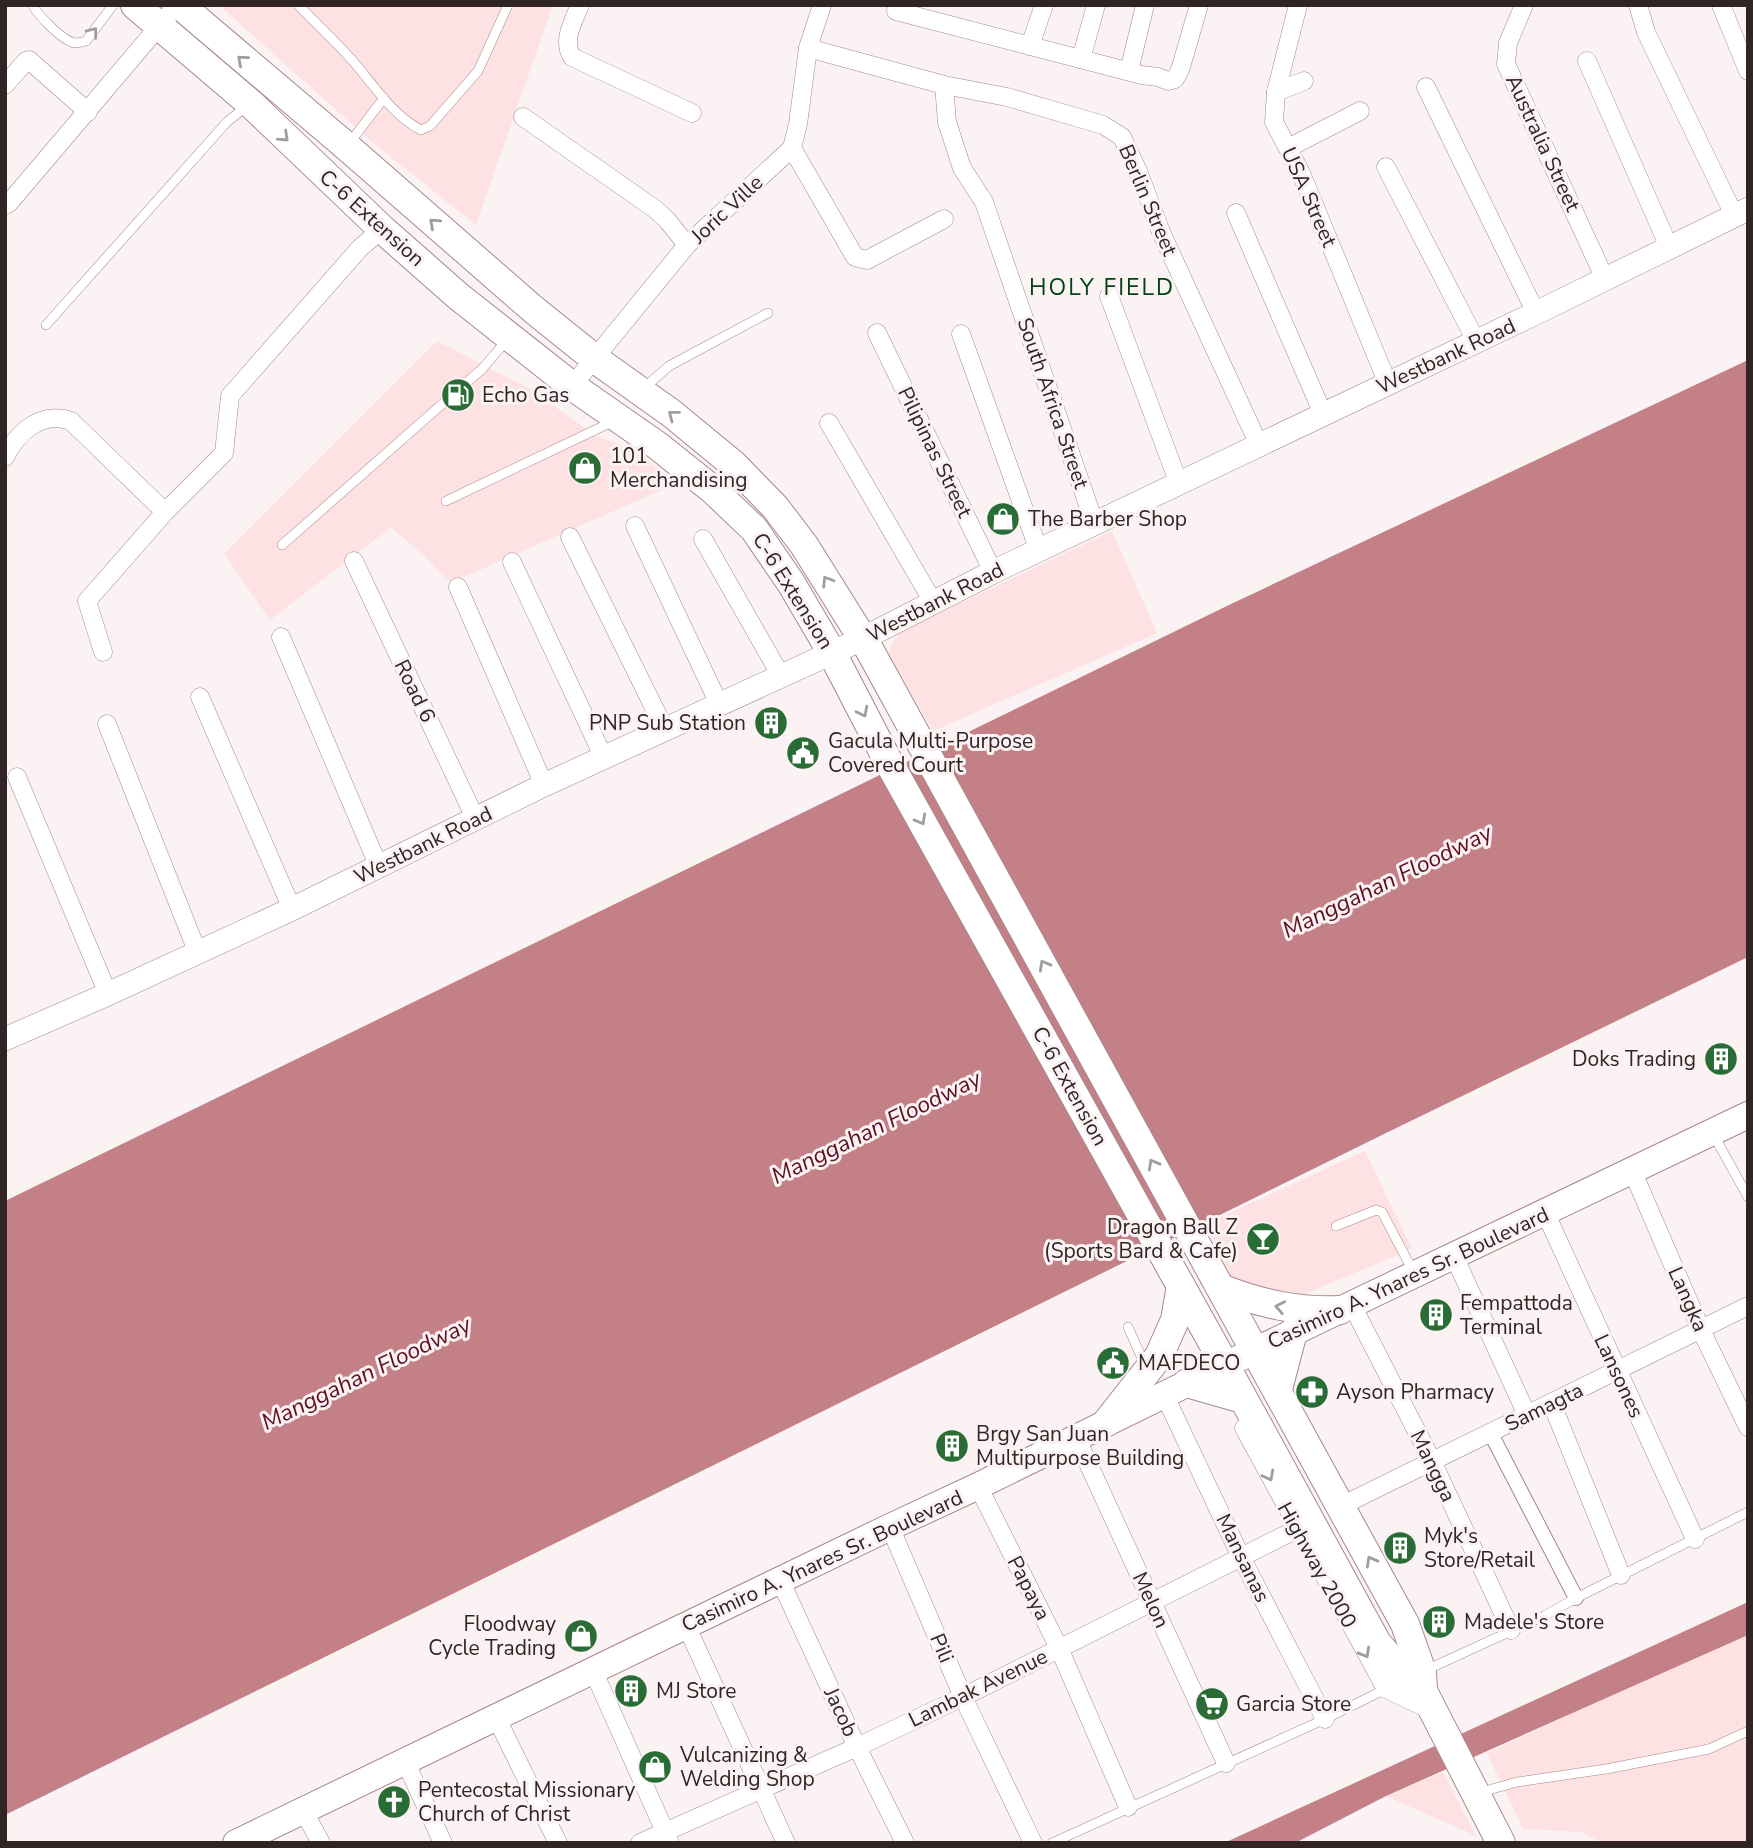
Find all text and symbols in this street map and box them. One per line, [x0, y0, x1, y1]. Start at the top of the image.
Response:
one-way arrow [85, 27, 98, 39]
one-way arrow [237, 56, 250, 68]
street label: Australia Street [1499, 70, 1587, 217]
one-way arrow [276, 129, 289, 142]
street label: Berlin Street [1112, 140, 1184, 261]
street label: USA Street [1275, 143, 1344, 252]
street label: C-6 Extension [313, 163, 431, 273]
street label: Joric Ville [684, 168, 769, 250]
one-way arrow [429, 219, 442, 231]
district label: HOLY FIELD [1029, 272, 1175, 303]
street label: Westbank Road [1372, 312, 1520, 400]
street label: South Africa Street [1011, 314, 1096, 493]
fuel station icon: Echo Gas [439, 376, 477, 414]
place label: Echo Gas [482, 381, 569, 409]
street label: Pilipinas Street [891, 382, 979, 523]
one-way arrow [668, 411, 681, 424]
place label: 101 Merchandising [610, 442, 748, 494]
shop icon: 101 Merchandising [566, 449, 604, 487]
shop icon: The Barber Shop [984, 500, 1022, 538]
place label: The Barber Shop [1028, 505, 1187, 533]
street label: C-6 Extension [746, 527, 840, 655]
street label: Westbank Road [862, 555, 1008, 649]
one-way arrow [822, 576, 835, 589]
street label: Road 6 [388, 655, 442, 727]
building icon: PNP Sub Station [752, 704, 790, 742]
one-way arrow [854, 705, 868, 717]
place label: PNP Sub Station [589, 709, 746, 737]
place label: Gacula Multi-Purpose Covered Court [828, 727, 1033, 779]
public building icon: Gacula Multi-Purpose Covered Court [784, 734, 822, 772]
street label: Westbank Road [349, 799, 497, 891]
one-way arrow [913, 813, 926, 826]
water label: Manggahan Floodway [1277, 817, 1498, 946]
one-way arrow [1039, 959, 1052, 972]
street label: C-6 Extension [1026, 1021, 1114, 1151]
building icon: Doks Trading [1702, 1040, 1740, 1078]
place label: Doks Trading [1572, 1045, 1696, 1073]
water label: Manggahan Floodway [766, 1063, 987, 1192]
one-way arrow [1148, 1159, 1162, 1171]
street label: Casimiro A. Ynares Sr. Boulevard [1263, 1200, 1553, 1356]
place label: Dragon Ball Z (Sports Bard & Cafe) [1044, 1213, 1238, 1265]
bar icon: Dragon Ball Z (Sports Bard & Cafe) [1244, 1220, 1282, 1258]
street label: Langka [1661, 1262, 1715, 1336]
place label: Fempattoda Terminal [1460, 1289, 1573, 1341]
building icon: Fempattoda Terminal [1417, 1296, 1455, 1334]
one-way arrow [1274, 1300, 1286, 1315]
water label: Manggahan Floodway [256, 1309, 477, 1438]
street label: Lansones [1587, 1330, 1651, 1422]
public building icon: MAFDECO [1094, 1344, 1132, 1382]
place label: MAFDECO [1138, 1349, 1240, 1377]
pharmacy icon: Ayson Pharmacy [1293, 1373, 1331, 1411]
street label: Samagta [1500, 1376, 1588, 1438]
place label: Ayson Pharmacy [1336, 1378, 1494, 1406]
place label: Brgy San Juan Multipurpose Building [976, 1420, 1184, 1472]
street label: Mangga [1404, 1425, 1462, 1507]
building icon: Brgy San Juan Multipurpose Building [933, 1427, 971, 1465]
one-way arrow [1261, 1469, 1274, 1481]
street label: Casimiro A. Ynares Sr. Boulevard [677, 1483, 967, 1639]
street label: Highway 2000 [1271, 1497, 1363, 1633]
street label: Mansanas [1210, 1509, 1276, 1607]
place label: Myk's Store/Retail [1424, 1522, 1536, 1574]
building icon: Myk's Store/Retail [1381, 1529, 1419, 1567]
street label: Papaya [1001, 1551, 1057, 1625]
one-way arrow [1366, 1556, 1379, 1568]
street label: Melon [1126, 1567, 1176, 1633]
building icon: Madele's Store [1420, 1603, 1458, 1641]
place label: Madele's Store [1464, 1608, 1604, 1636]
place label: Floodway Cycle Trading [428, 1610, 556, 1662]
shop icon: Floodway Cycle Trading [562, 1617, 600, 1655]
street label: Pili [923, 1629, 961, 1667]
street label: Lambak Avenue [904, 1642, 1052, 1734]
one-way arrow [1357, 1645, 1371, 1658]
building icon: MJ Store [612, 1672, 650, 1710]
place label: MJ Store [656, 1677, 737, 1705]
street label: Jacob [817, 1682, 865, 1741]
supermarket icon: Garcia Store [1193, 1685, 1231, 1723]
place label: Garcia Store [1236, 1690, 1351, 1718]
place label: Vulcanizing & Welding Shop [679, 1741, 815, 1793]
shop icon: Vulcanizing & Welding Shop [636, 1748, 674, 1786]
place label: Pentecostal Missionary Church of Christ [418, 1776, 635, 1828]
church icon: Pentecostal Missionary Church of Christ [375, 1783, 413, 1821]

